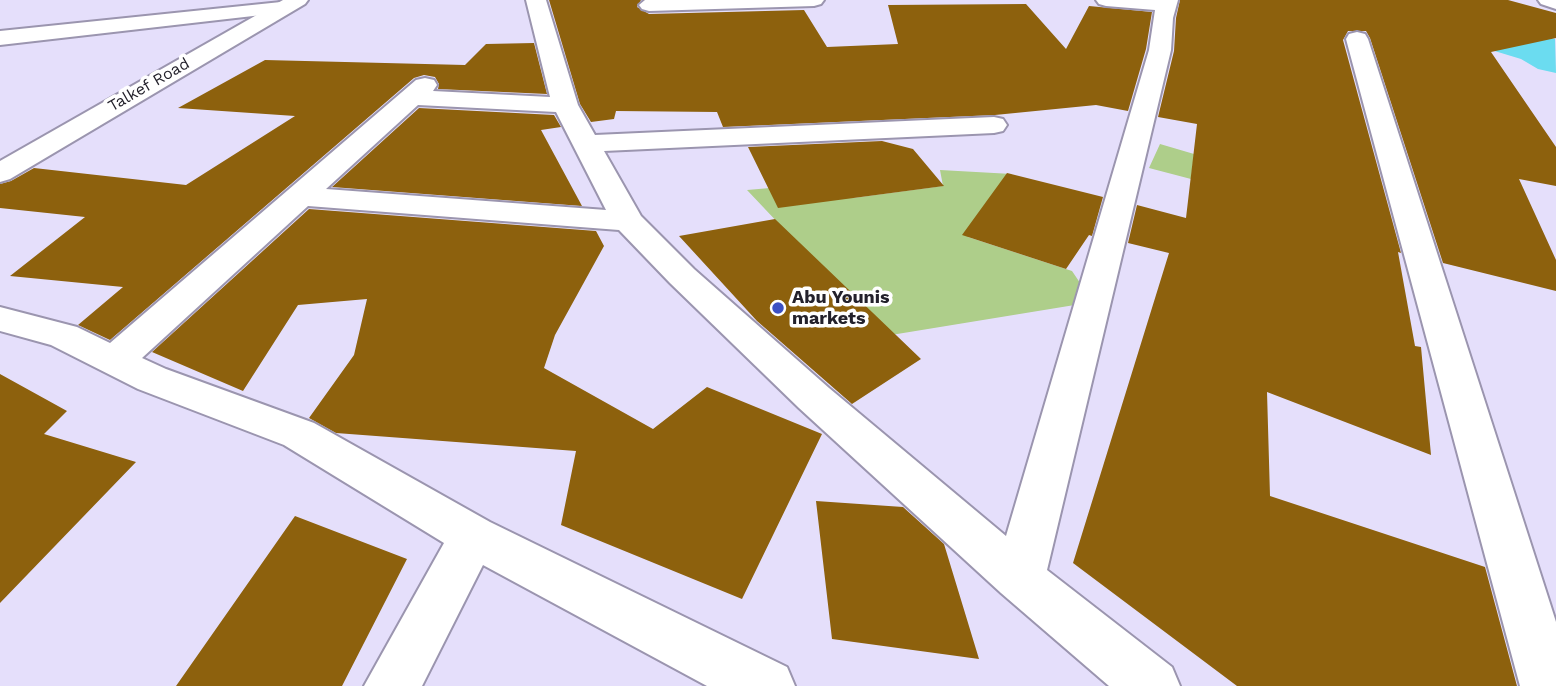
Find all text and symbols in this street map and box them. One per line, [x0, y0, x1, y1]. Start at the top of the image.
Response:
street label: Talkef Road [105, 54, 193, 116]
place label: Abu Younis markets [792, 287, 890, 330]
marker: Abu Younis markets [770, 300, 786, 316]

